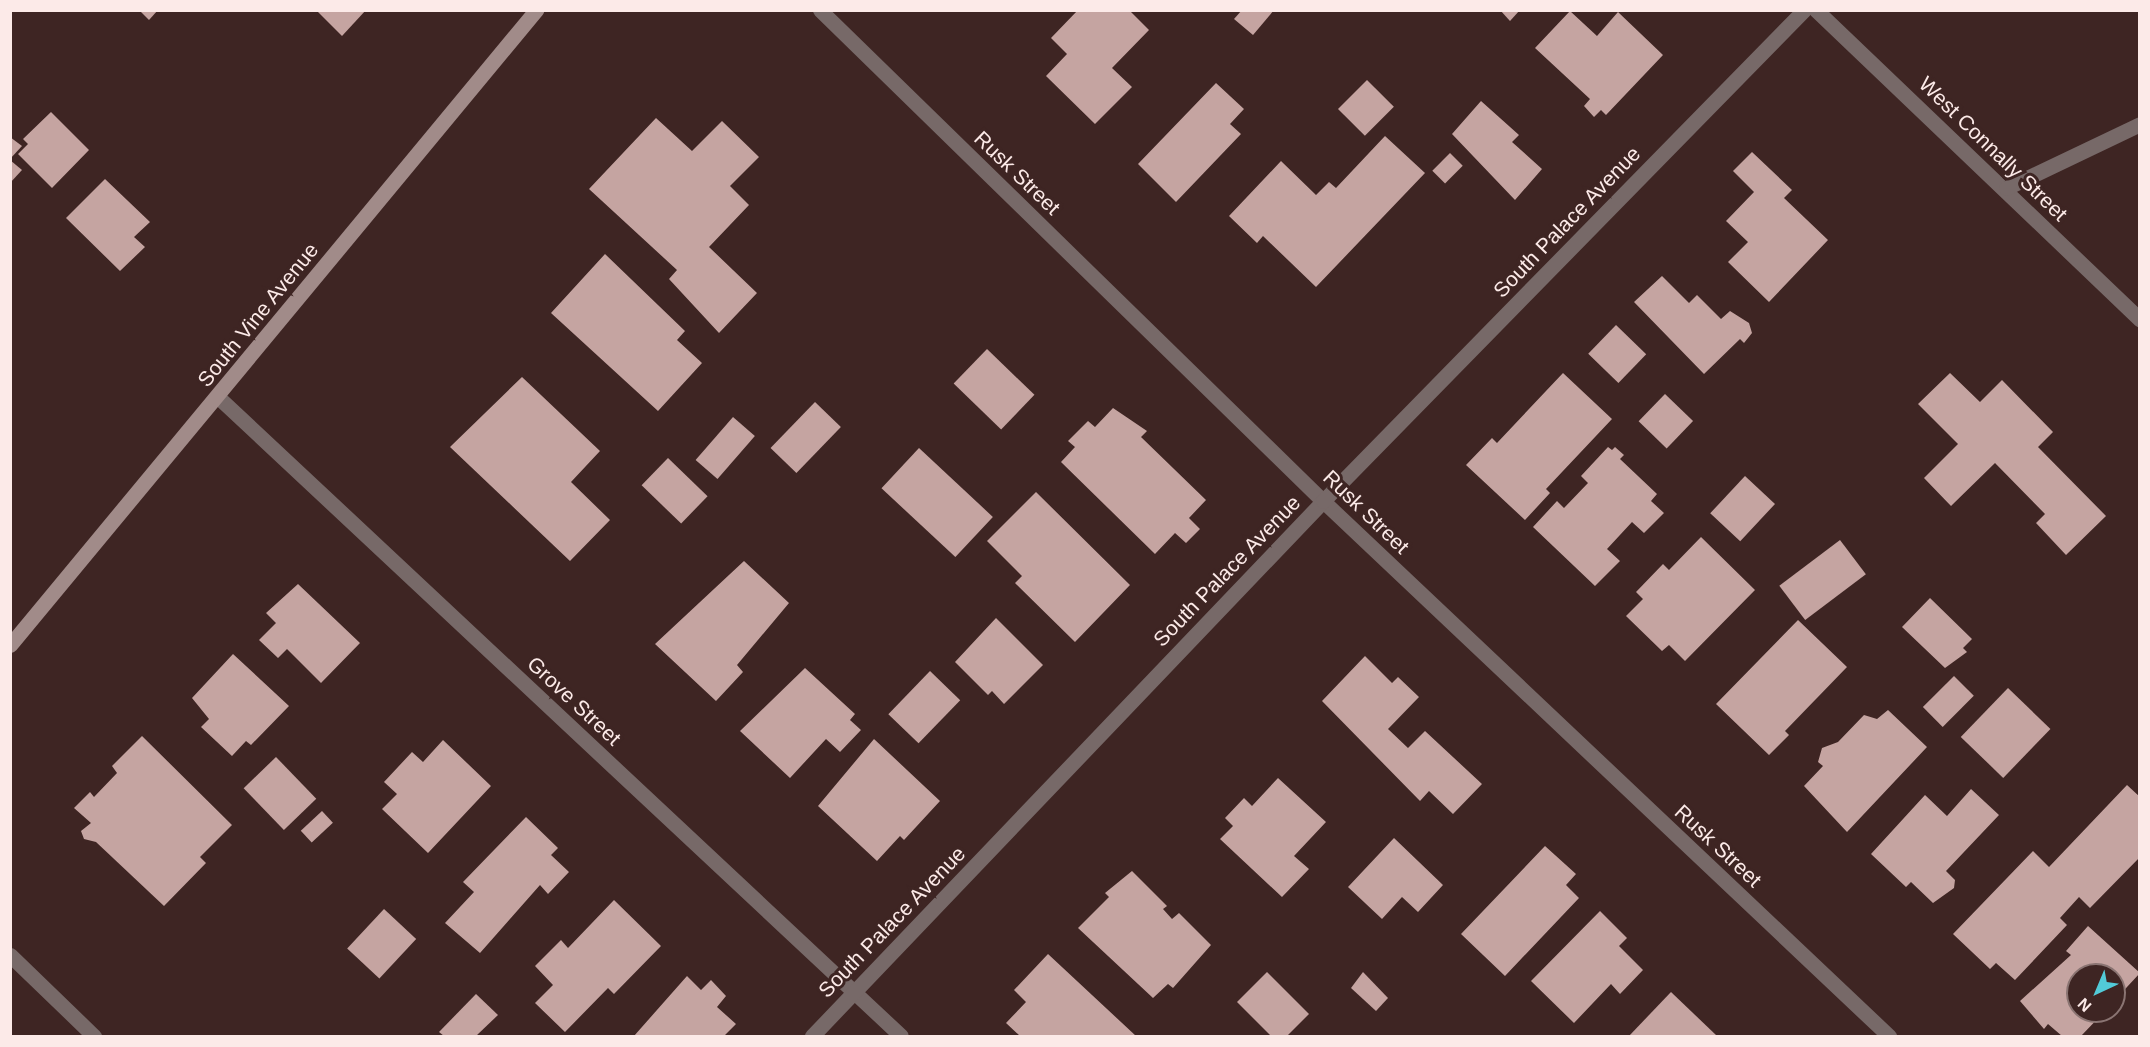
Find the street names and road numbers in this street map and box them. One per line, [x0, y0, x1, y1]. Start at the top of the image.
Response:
street label: West Connally Street [1913, 72, 2073, 226]
street label: Rusk Street [969, 126, 1065, 220]
street label: South Palace Avenue [1488, 141, 1646, 303]
street label: South Vine Avenue [192, 237, 324, 393]
street label: Rusk Street [1318, 465, 1414, 559]
street label: South Palace Avenue [1148, 490, 1306, 652]
street label: Grove Street [522, 651, 626, 751]
street label: Rusk Street [1669, 799, 1767, 893]
street label: South Palace Avenue [813, 841, 971, 1003]

